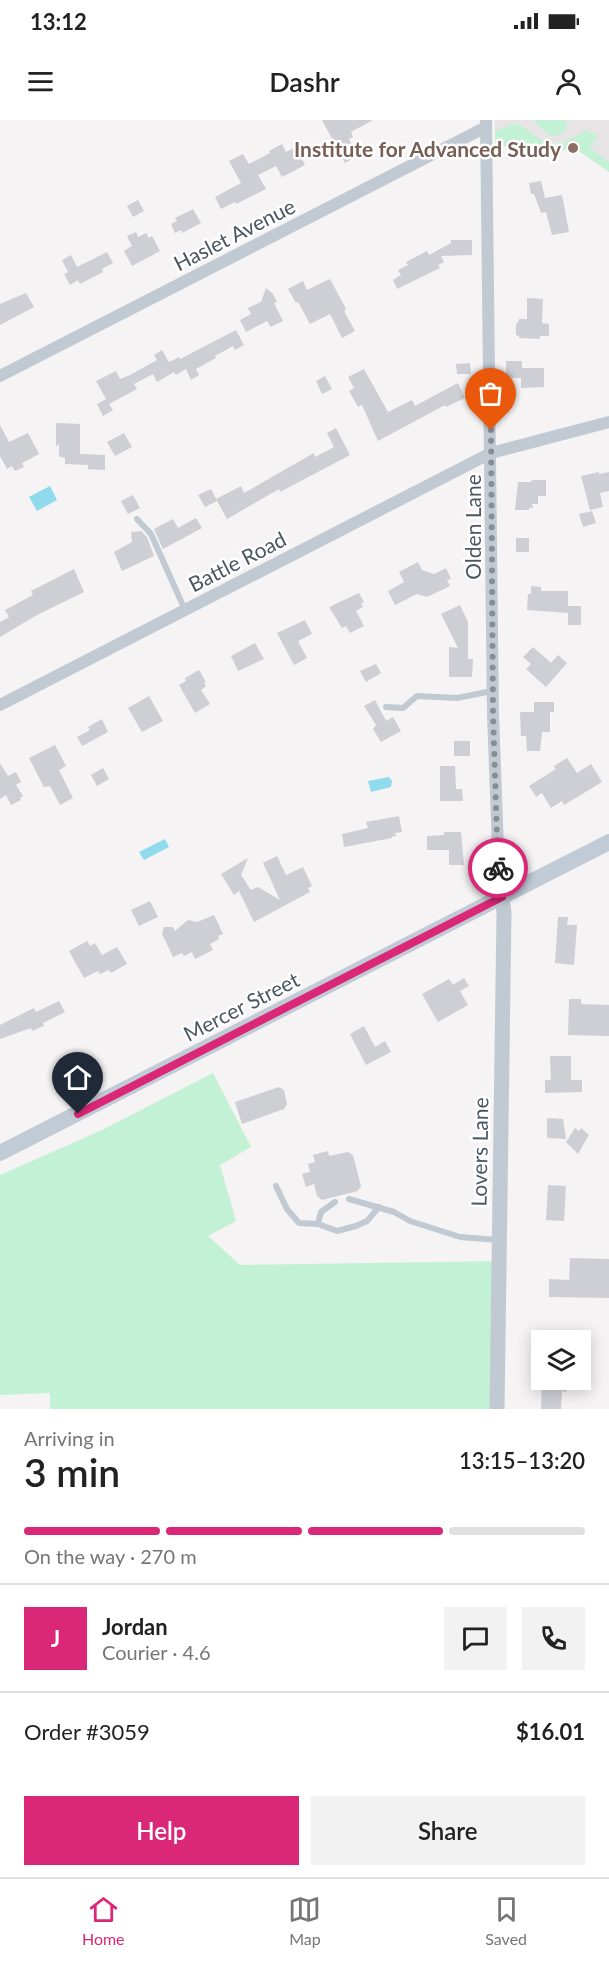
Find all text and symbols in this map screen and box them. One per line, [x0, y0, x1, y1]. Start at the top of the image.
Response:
text: 13:12 [30, 8, 87, 35]
icon: menu [24, 65, 57, 98]
text: Dashr [269, 65, 340, 98]
icon: person [552, 65, 585, 98]
place label: Institute for Advanced Study [294, 136, 562, 161]
marker: Institute for Advanced Study [566, 141, 580, 155]
street label: Haslet Avenue [169, 193, 299, 275]
pin [465, 368, 516, 430]
icon: bag [474, 377, 507, 410]
street label: Olden Lane [460, 474, 485, 580]
street label: Battle Road [184, 526, 290, 596]
courier [468, 838, 528, 898]
icon: bike [482, 852, 515, 885]
street label: Mercer Street [179, 966, 303, 1046]
pin [52, 1052, 103, 1114]
icon: home [61, 1061, 94, 1094]
street label: Lovers Lane [466, 1097, 492, 1207]
map controls [531, 1330, 591, 1390]
button: layers [531, 1330, 591, 1390]
text: Arriving in [24, 1426, 115, 1450]
text: 13:15–13:20 [459, 1447, 585, 1474]
text: 3 min [24, 1449, 120, 1495]
text: On the way · 270 m [24, 1544, 197, 1568]
button: chat [444, 1607, 507, 1670]
button: phone [522, 1607, 585, 1670]
text: Jordan [102, 1613, 168, 1640]
text: J [51, 1625, 60, 1652]
text: Courier · 4.6 [102, 1640, 211, 1664]
text: Order #3059 [24, 1718, 150, 1745]
text: $16.01 [516, 1718, 585, 1745]
button: Help [24, 1796, 299, 1865]
button: Share [311, 1796, 585, 1865]
tab: Home [82, 1893, 125, 1948]
tab: Map [288, 1893, 321, 1948]
tab: Saved [485, 1893, 527, 1948]

